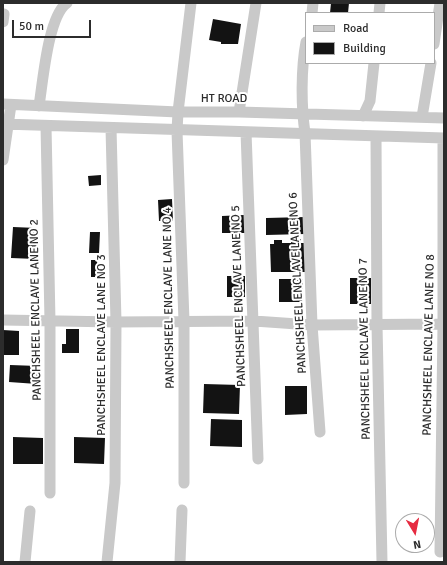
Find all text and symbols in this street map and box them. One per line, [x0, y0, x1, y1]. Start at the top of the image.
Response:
scale bar [14, 12, 93, 38]
legend [305, 12, 435, 64]
text: 50 m [19, 19, 44, 34]
text: Road [343, 21, 369, 36]
text: Building [343, 41, 386, 56]
street label: HT ROAD [201, 92, 247, 106]
street label: PANCHSHEEL ENCLAVE LANE NO 6 [286, 192, 310, 374]
street label: PANCHSHEEL ENCLAVE LANE NO 5 [229, 205, 249, 387]
street label: PANCHSHEEL ENCLAVE LANE NO 4 [160, 207, 178, 389]
street label: PANCHSHEEL ENCLAVE LANE NO 2 [27, 219, 45, 401]
street label: PANCHSHEEL ENCLAVE LANE NO 3 [95, 254, 109, 436]
street label: PANCHSHEEL ENCLAVE LANE NO 8 [420, 254, 438, 436]
street label: PANCHSHEEL ENCLAVE LANE NO 7 [356, 258, 374, 440]
north arrow [395, 513, 435, 553]
text: N [412, 537, 422, 551]

